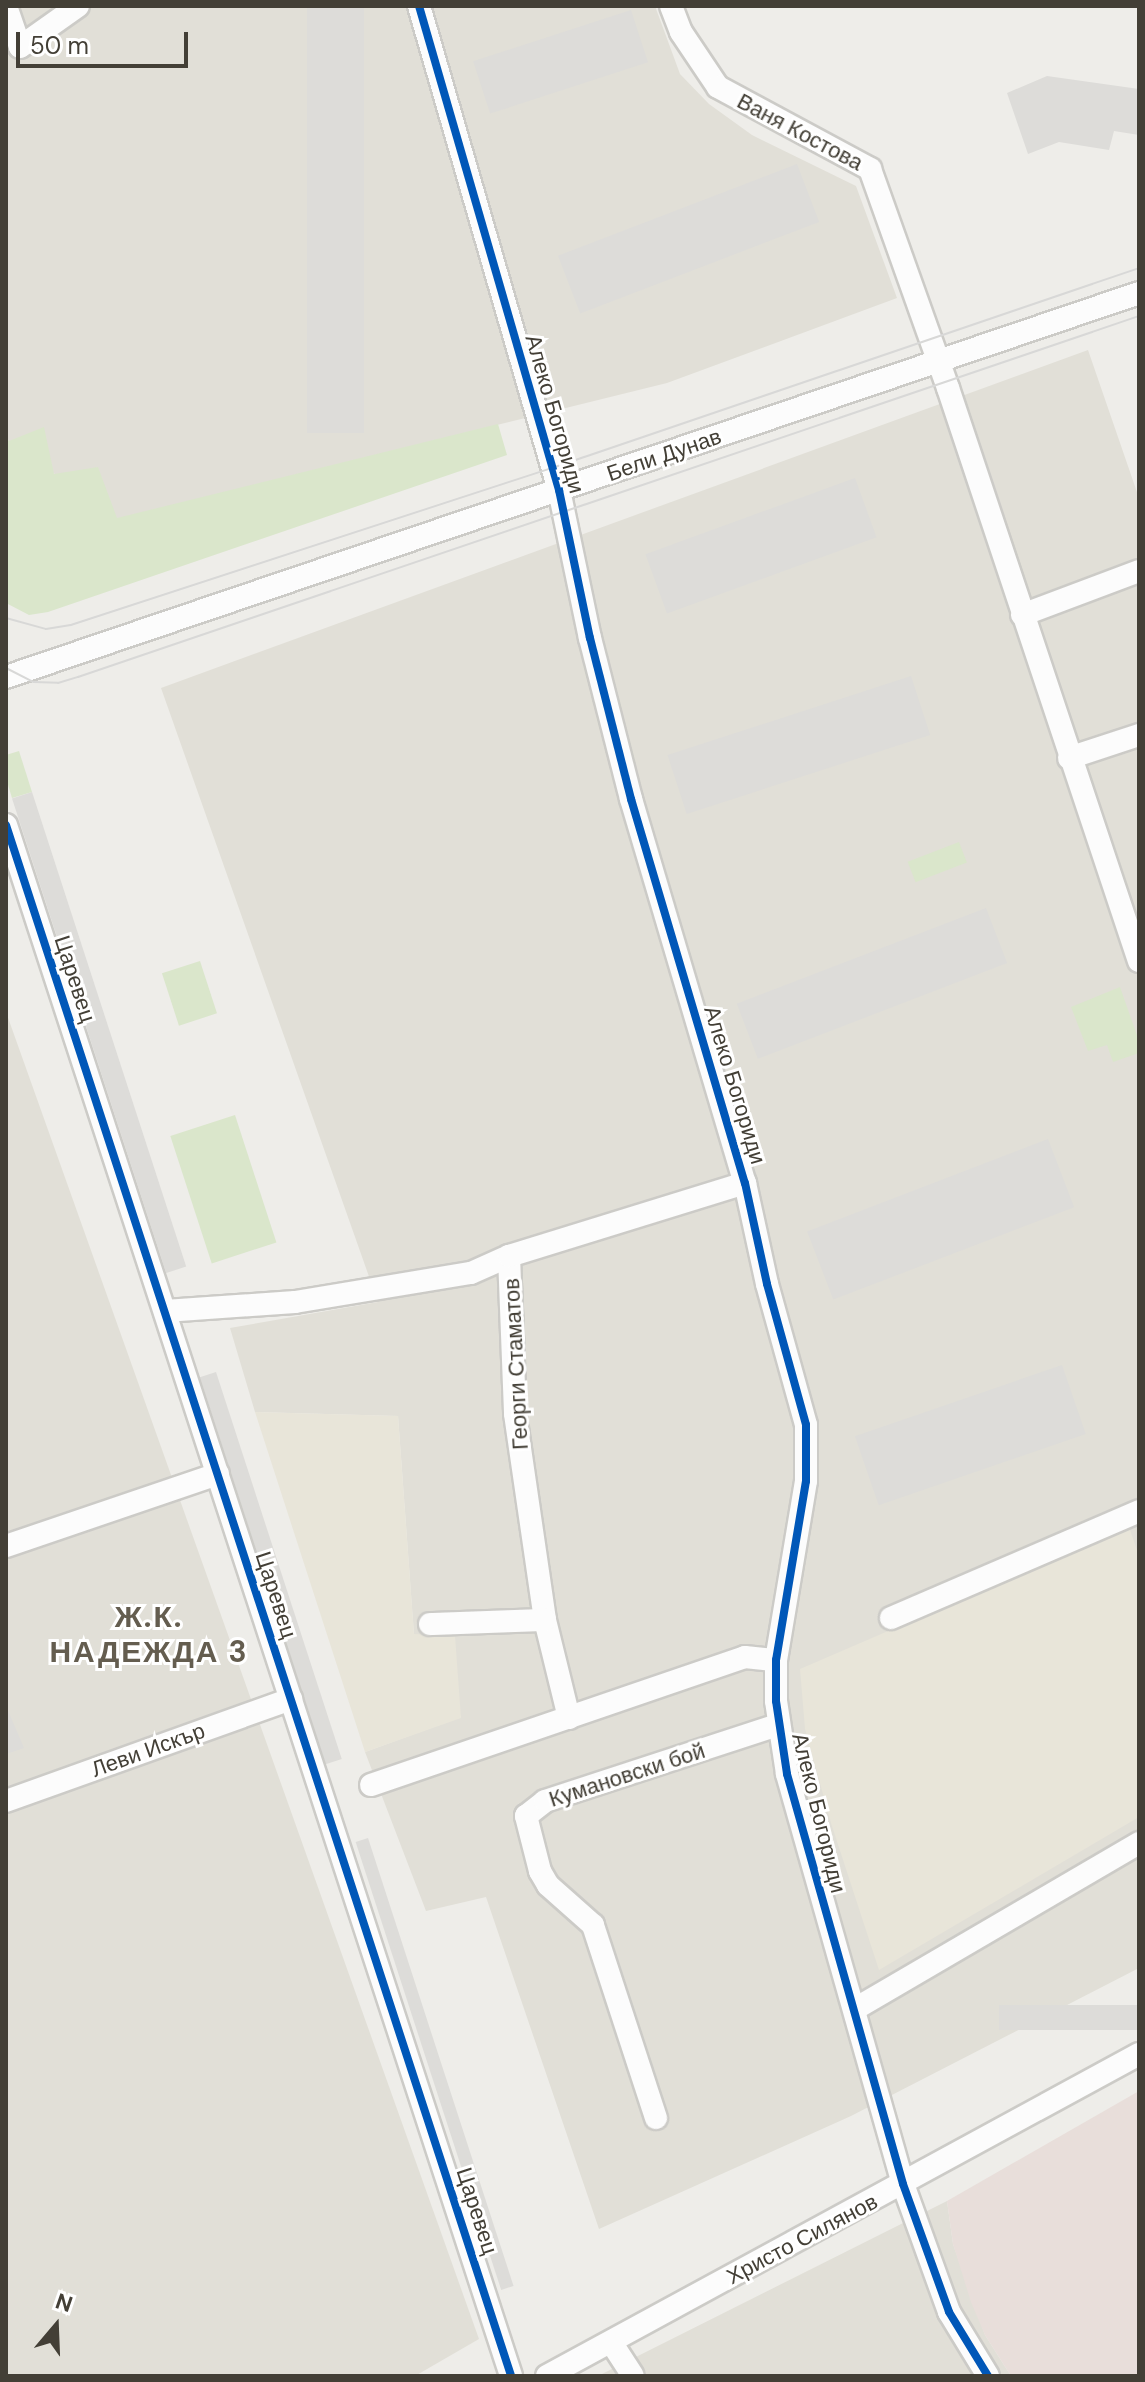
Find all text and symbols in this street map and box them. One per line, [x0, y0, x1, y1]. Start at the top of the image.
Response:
scale bar [20, 16, 192, 66]
text: 50 m [30, 30, 89, 61]
street label: Ваня Костова [733, 88, 867, 176]
street label: Алеко Богориди [520, 332, 590, 496]
street label: Бели Дунав [603, 423, 725, 487]
street label: Царевец [49, 932, 101, 1026]
street label: Алеко Богориди [698, 1003, 772, 1167]
street label: Георги Стаматов [498, 1277, 534, 1451]
street label: Царевец [250, 1548, 302, 1642]
district label: Ж.К. НАДЕЖДА 3 [49, 1599, 249, 1670]
street label: Леви Искър [88, 1717, 208, 1783]
street label: Алеко Богориди [786, 1730, 852, 1896]
street label: Кумановски бой [546, 1737, 708, 1813]
street label: Царевец [451, 2164, 503, 2258]
street label: Христо Силянов [722, 2188, 882, 2290]
north arrow [16, 2286, 96, 2366]
text: N [52, 2287, 76, 2319]

